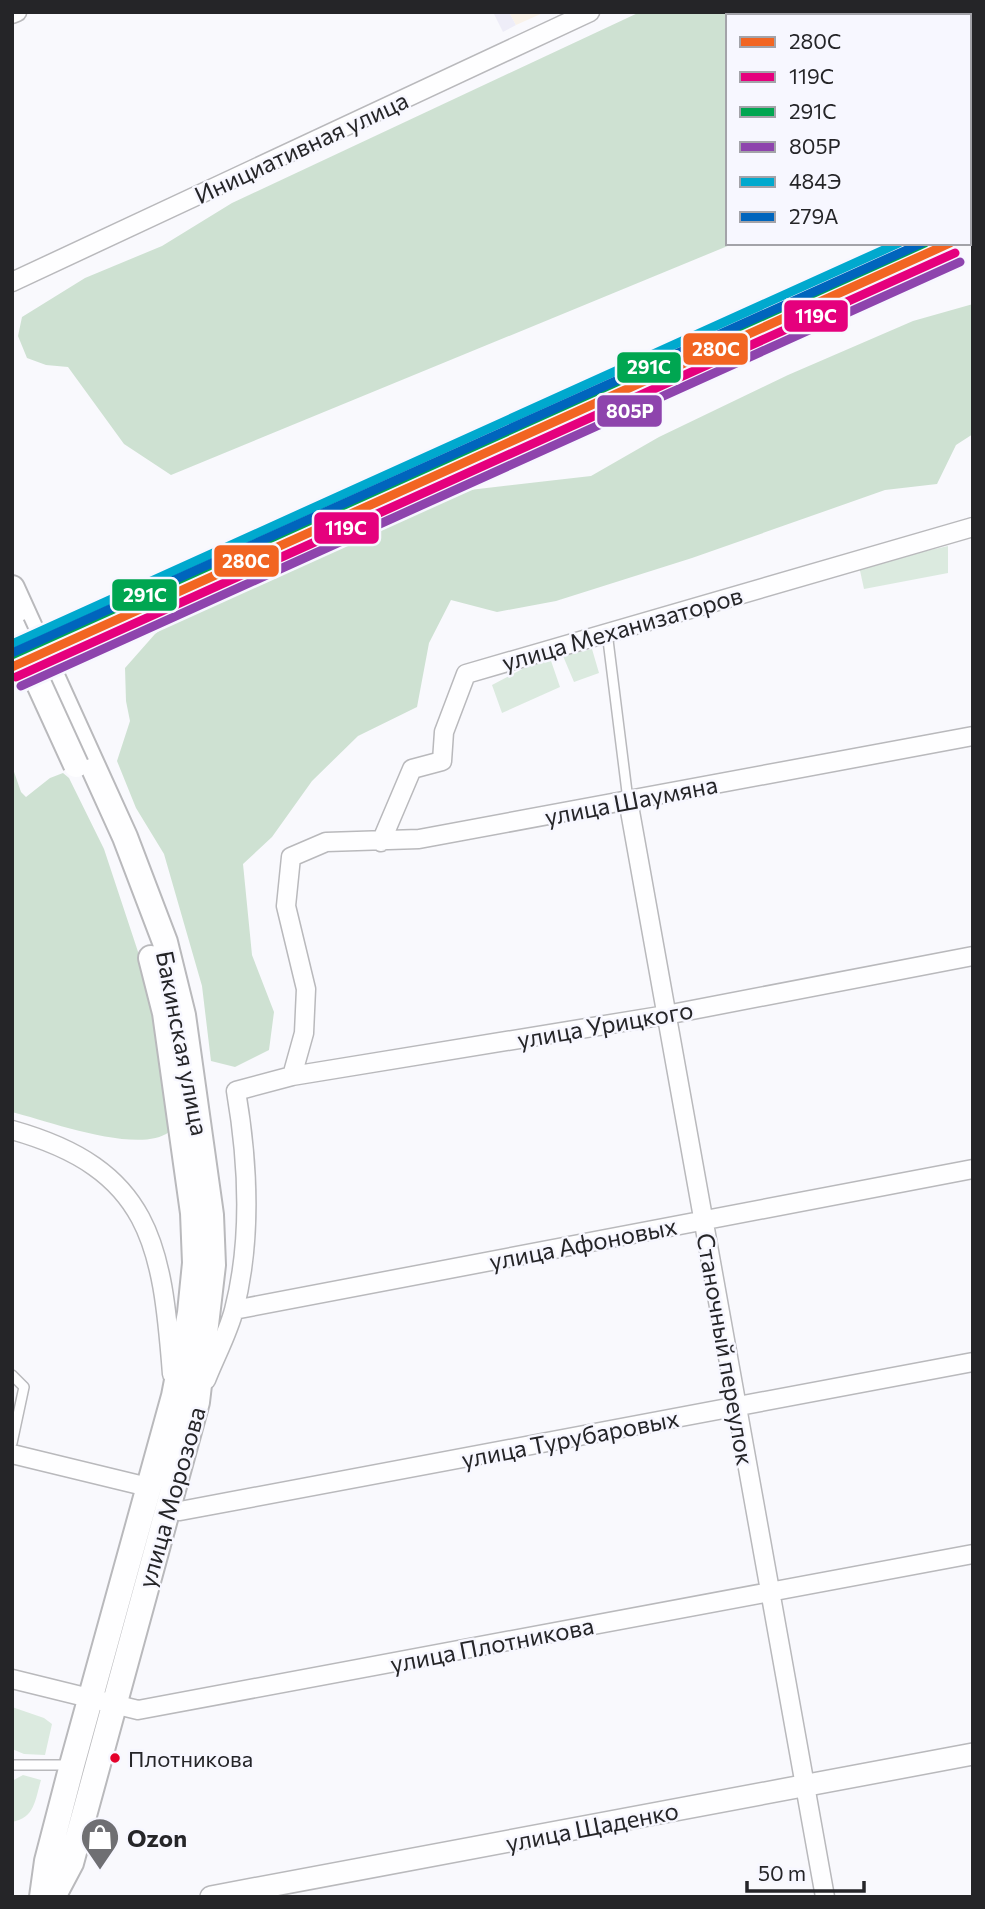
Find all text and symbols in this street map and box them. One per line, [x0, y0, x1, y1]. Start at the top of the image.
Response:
legend [726, 14, 971, 245]
text: 280С [789, 28, 841, 53]
text: 119С [789, 63, 834, 88]
street label: Инициативная улица [190, 85, 412, 209]
text: 291С [789, 98, 837, 123]
text: 805Р [789, 133, 841, 158]
text: 484Э [789, 168, 841, 193]
text: 279А [789, 203, 838, 228]
line badge: 119С [783, 299, 849, 333]
text: 119С [795, 304, 837, 327]
line badge: 280С [682, 332, 749, 366]
text: 280С [692, 337, 740, 360]
line badge: 291С [616, 351, 682, 384]
text: 291С [627, 355, 671, 378]
line badge: 805Р [596, 394, 663, 428]
text: 805Р [606, 399, 654, 422]
line badge: 119С [313, 511, 380, 545]
text: 119С [325, 516, 367, 539]
line badge: 280С [213, 544, 280, 578]
text: 280С [222, 549, 270, 572]
line badge: 291С [111, 578, 178, 612]
street label: улица Механизаторов [498, 580, 746, 676]
text: 291С [123, 583, 167, 606]
street label: улица Шаумяна [542, 769, 720, 831]
street label: Бакинская улица [151, 948, 215, 1138]
street label: улица Урицкого [515, 994, 695, 1054]
street label: улица Афоновых [487, 1211, 679, 1275]
street label: Станочный переулок [691, 1231, 761, 1468]
street label: улица Морозова [131, 1403, 211, 1591]
street label: улица Турубаровых [459, 1403, 681, 1473]
street label: улица Плотникова [388, 1610, 596, 1678]
place label: Плотникова [128, 1745, 253, 1772]
marker: Плотникова [108, 1751, 122, 1765]
street label: улица Щаденко [503, 1795, 681, 1857]
shop icon: Ozon [79, 1816, 121, 1871]
place label: Ozon [127, 1823, 187, 1852]
scale bar [747, 1850, 864, 1894]
text: 50 m [758, 1860, 806, 1885]

